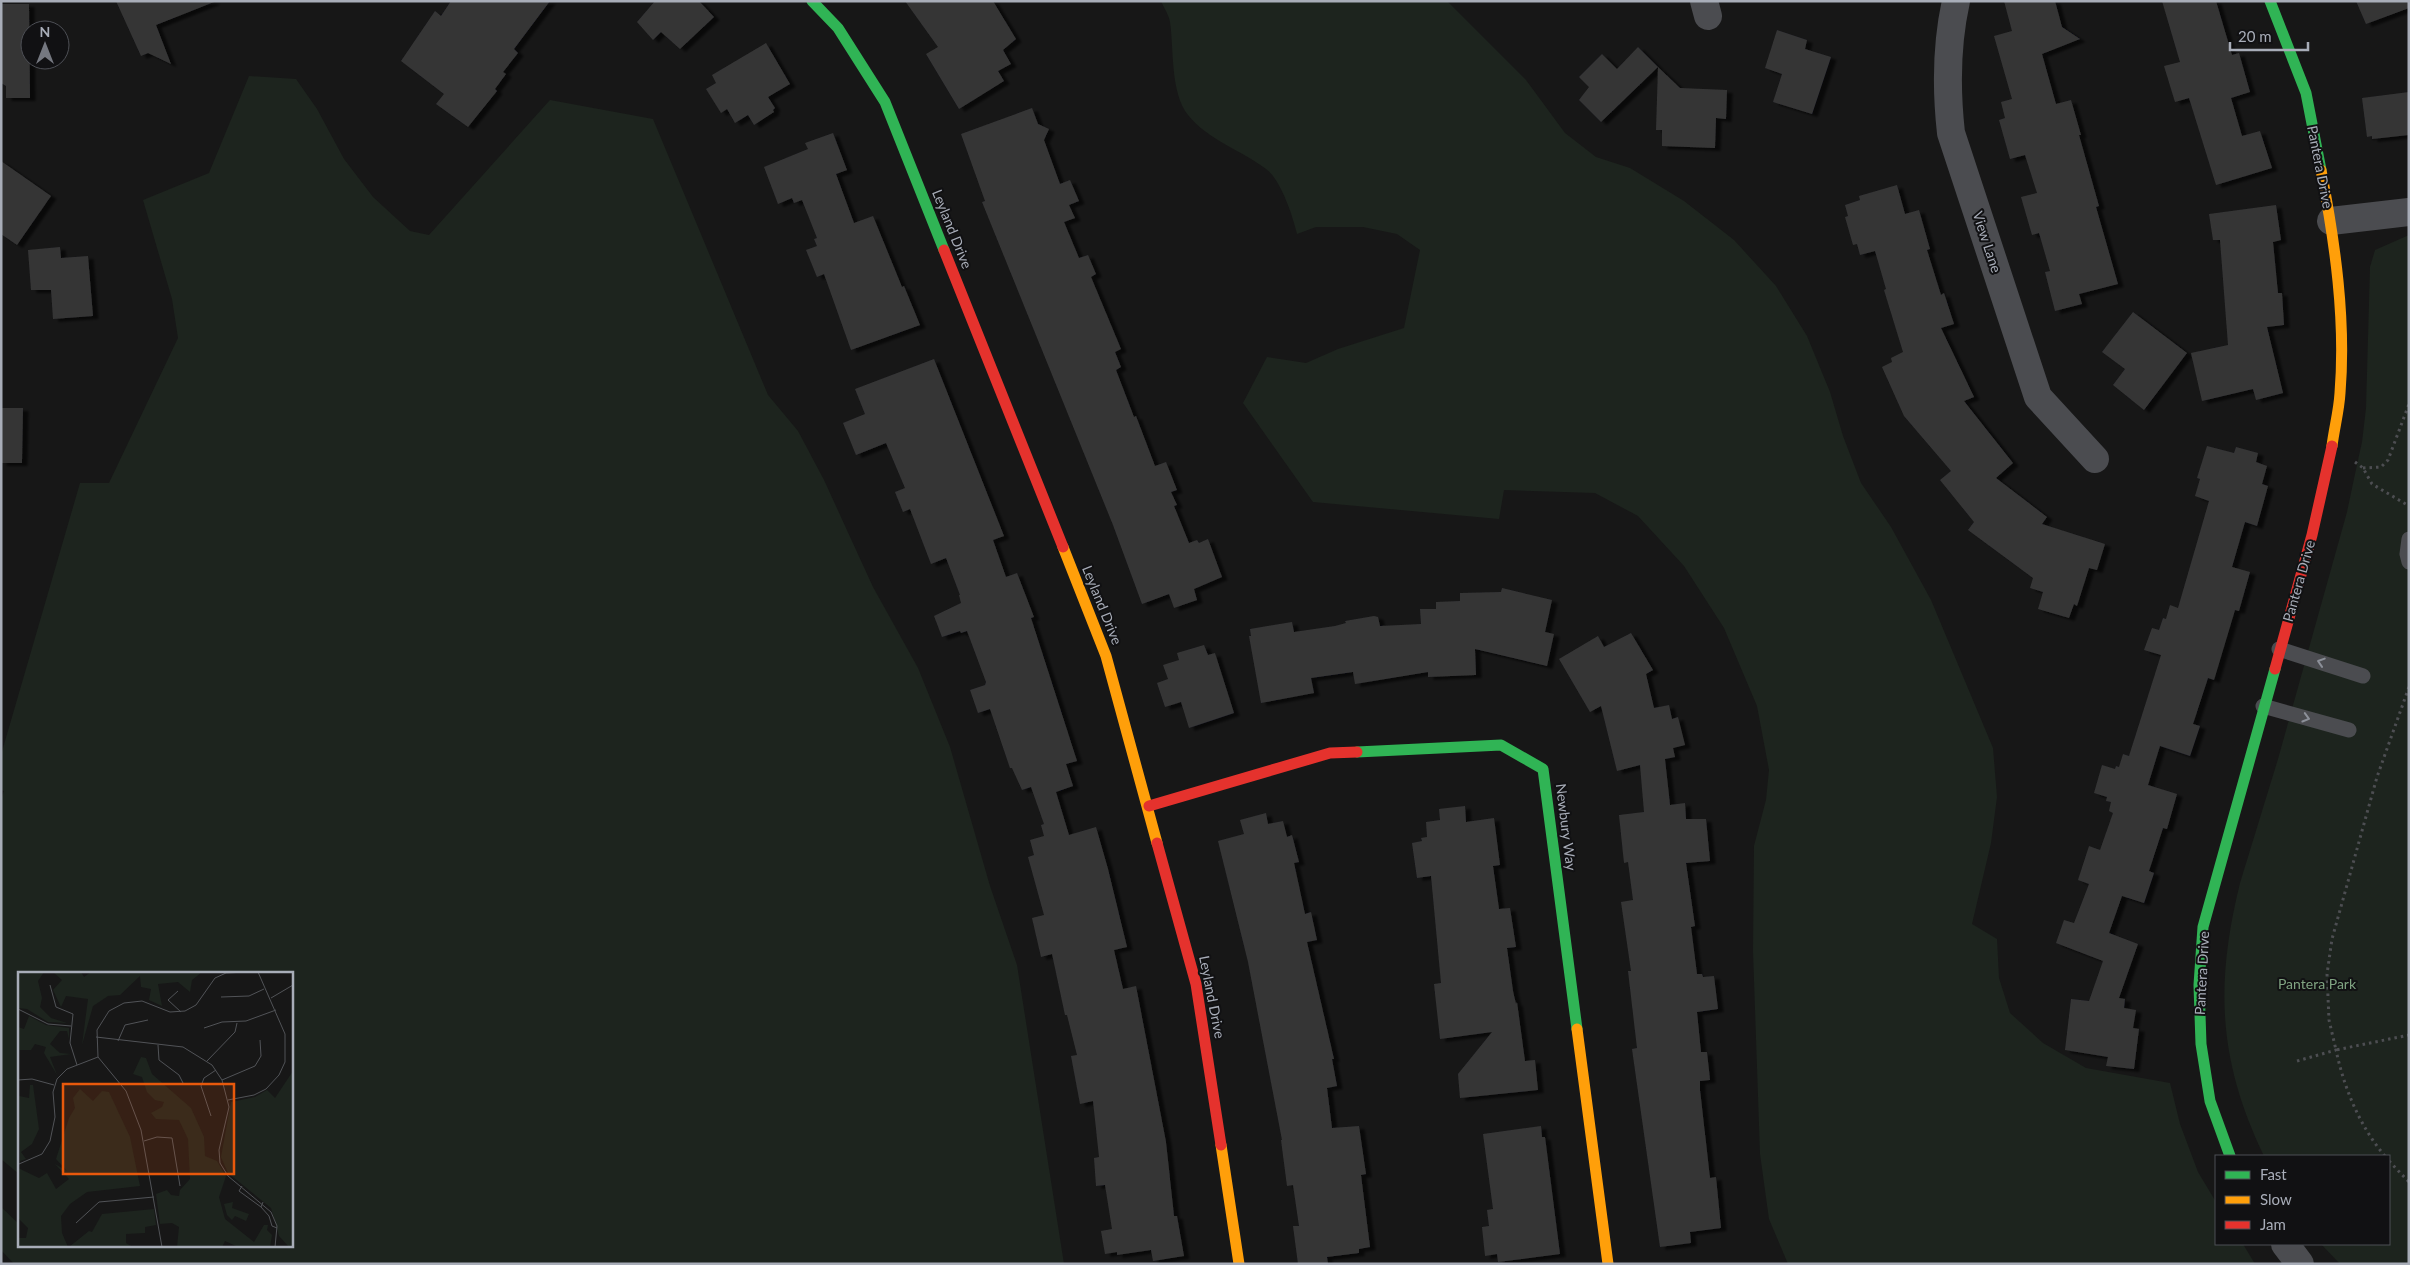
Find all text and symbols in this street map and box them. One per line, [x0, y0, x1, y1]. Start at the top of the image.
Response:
north arrow [20, 20, 70, 70]
scale bar [2230, 20, 2308, 52]
text: N [40, 23, 50, 40]
text: 20 m [2238, 27, 2272, 45]
street label: Pantera Drive [2304, 124, 2337, 210]
street label: Leyland Drive [929, 187, 976, 271]
street label: View Lane [1970, 209, 2005, 275]
street label: Pantera Drive [2279, 538, 2318, 624]
street label: Leyland Drive [1079, 563, 1126, 647]
one-way arrow [2318, 658, 2326, 668]
one-way arrow [2302, 712, 2310, 723]
street label: Newbury Way [1553, 782, 1580, 872]
street label: Pantera Drive [2191, 931, 2212, 1015]
street label: Leyland Drive [1196, 954, 1229, 1040]
inset map [18, 972, 292, 1248]
park label: Pantera Park [2278, 975, 2357, 992]
legend [2215, 1155, 2390, 1245]
text: Fast [2260, 1165, 2287, 1183]
text: Slow [2260, 1190, 2292, 1208]
text: Jam [2260, 1215, 2286, 1233]

